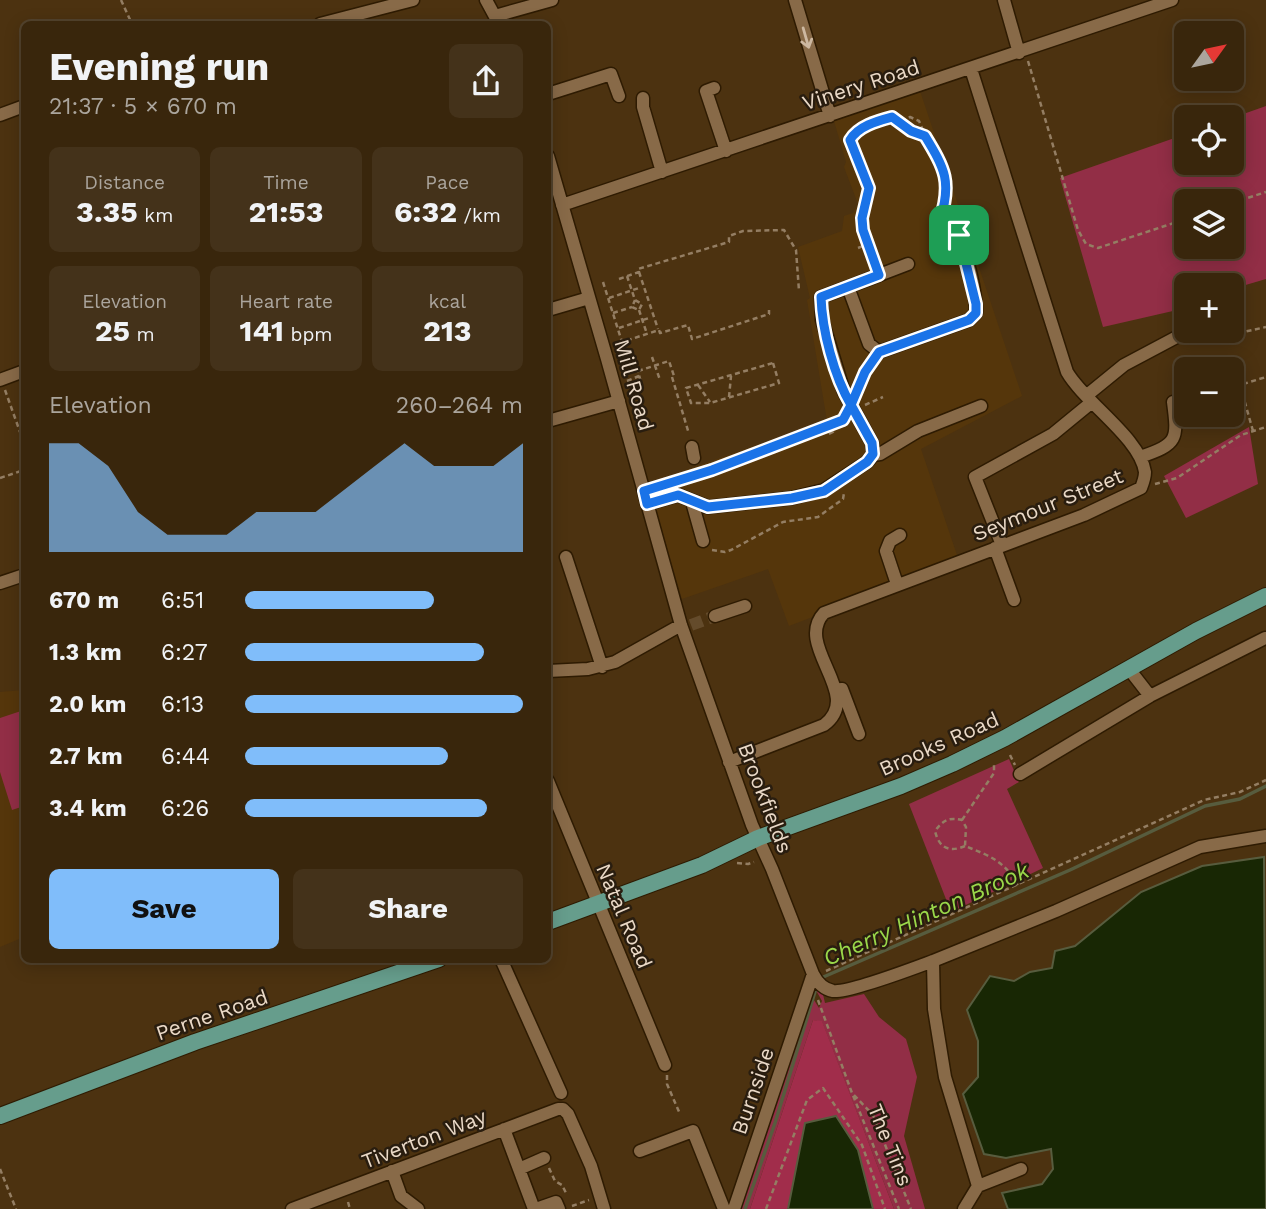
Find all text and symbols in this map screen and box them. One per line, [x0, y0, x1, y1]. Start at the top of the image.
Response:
north arrow [1174, 21, 1244, 91]
map controls [1174, 21, 1244, 427]
one-way arrow [800, 26, 813, 49]
button: share [449, 44, 523, 118]
text: Evening run [49, 45, 269, 89]
street label: Vinery Road [799, 54, 923, 115]
text: 21:37 · 5 × 670 m [49, 93, 237, 120]
button: locate [1174, 105, 1244, 175]
text: Distance [84, 171, 165, 194]
text: Time [263, 171, 309, 194]
text: Pace [425, 171, 469, 194]
button: layers [1174, 189, 1244, 259]
text: 3.35 [76, 194, 138, 229]
text: 21:53 [248, 194, 324, 229]
text: 6:32 [394, 194, 457, 229]
text: km [138, 204, 173, 227]
text: /km [457, 204, 501, 227]
pin [929, 205, 989, 265]
icon: arrive [940, 216, 978, 254]
button: + [1174, 273, 1244, 343]
text: Elevation [82, 290, 167, 313]
text: Heart rate [239, 290, 333, 313]
text: kcal [429, 290, 466, 313]
text: 25 [95, 313, 130, 348]
text: 141 [240, 313, 284, 348]
text: 213 [423, 313, 472, 348]
text: m [130, 323, 155, 346]
text: bpm [284, 323, 332, 346]
street label: Mill Road [610, 336, 659, 434]
button: − [1174, 357, 1244, 427]
text: Elevation [49, 392, 152, 419]
text: 260–264 m [396, 392, 523, 419]
street label: Seymour Street [969, 463, 1127, 546]
text: 670 m [49, 587, 119, 614]
text: 6:51 [161, 587, 204, 614]
text: 1.3 km [49, 639, 122, 666]
text: 6:27 [161, 639, 208, 666]
text: 2.0 km [49, 691, 127, 718]
text: 6:13 [161, 691, 204, 718]
street label: Brooks Road [875, 706, 1002, 781]
street label: Brookfields [733, 739, 798, 856]
text: 2.7 km [49, 743, 123, 770]
text: 6:44 [161, 743, 210, 770]
text: 3.4 km [49, 795, 127, 822]
text: 6:26 [161, 795, 209, 822]
water label: Cherry Hinton Brook [819, 856, 1035, 972]
street label: Natal Road [591, 860, 658, 972]
button: Save [49, 869, 279, 949]
button: Share [293, 869, 523, 949]
street label: Perne Road [153, 984, 271, 1045]
street label: Burnside [726, 1044, 779, 1138]
street label: The Tins [863, 1100, 918, 1189]
street label: Tiverton Way [358, 1103, 490, 1174]

